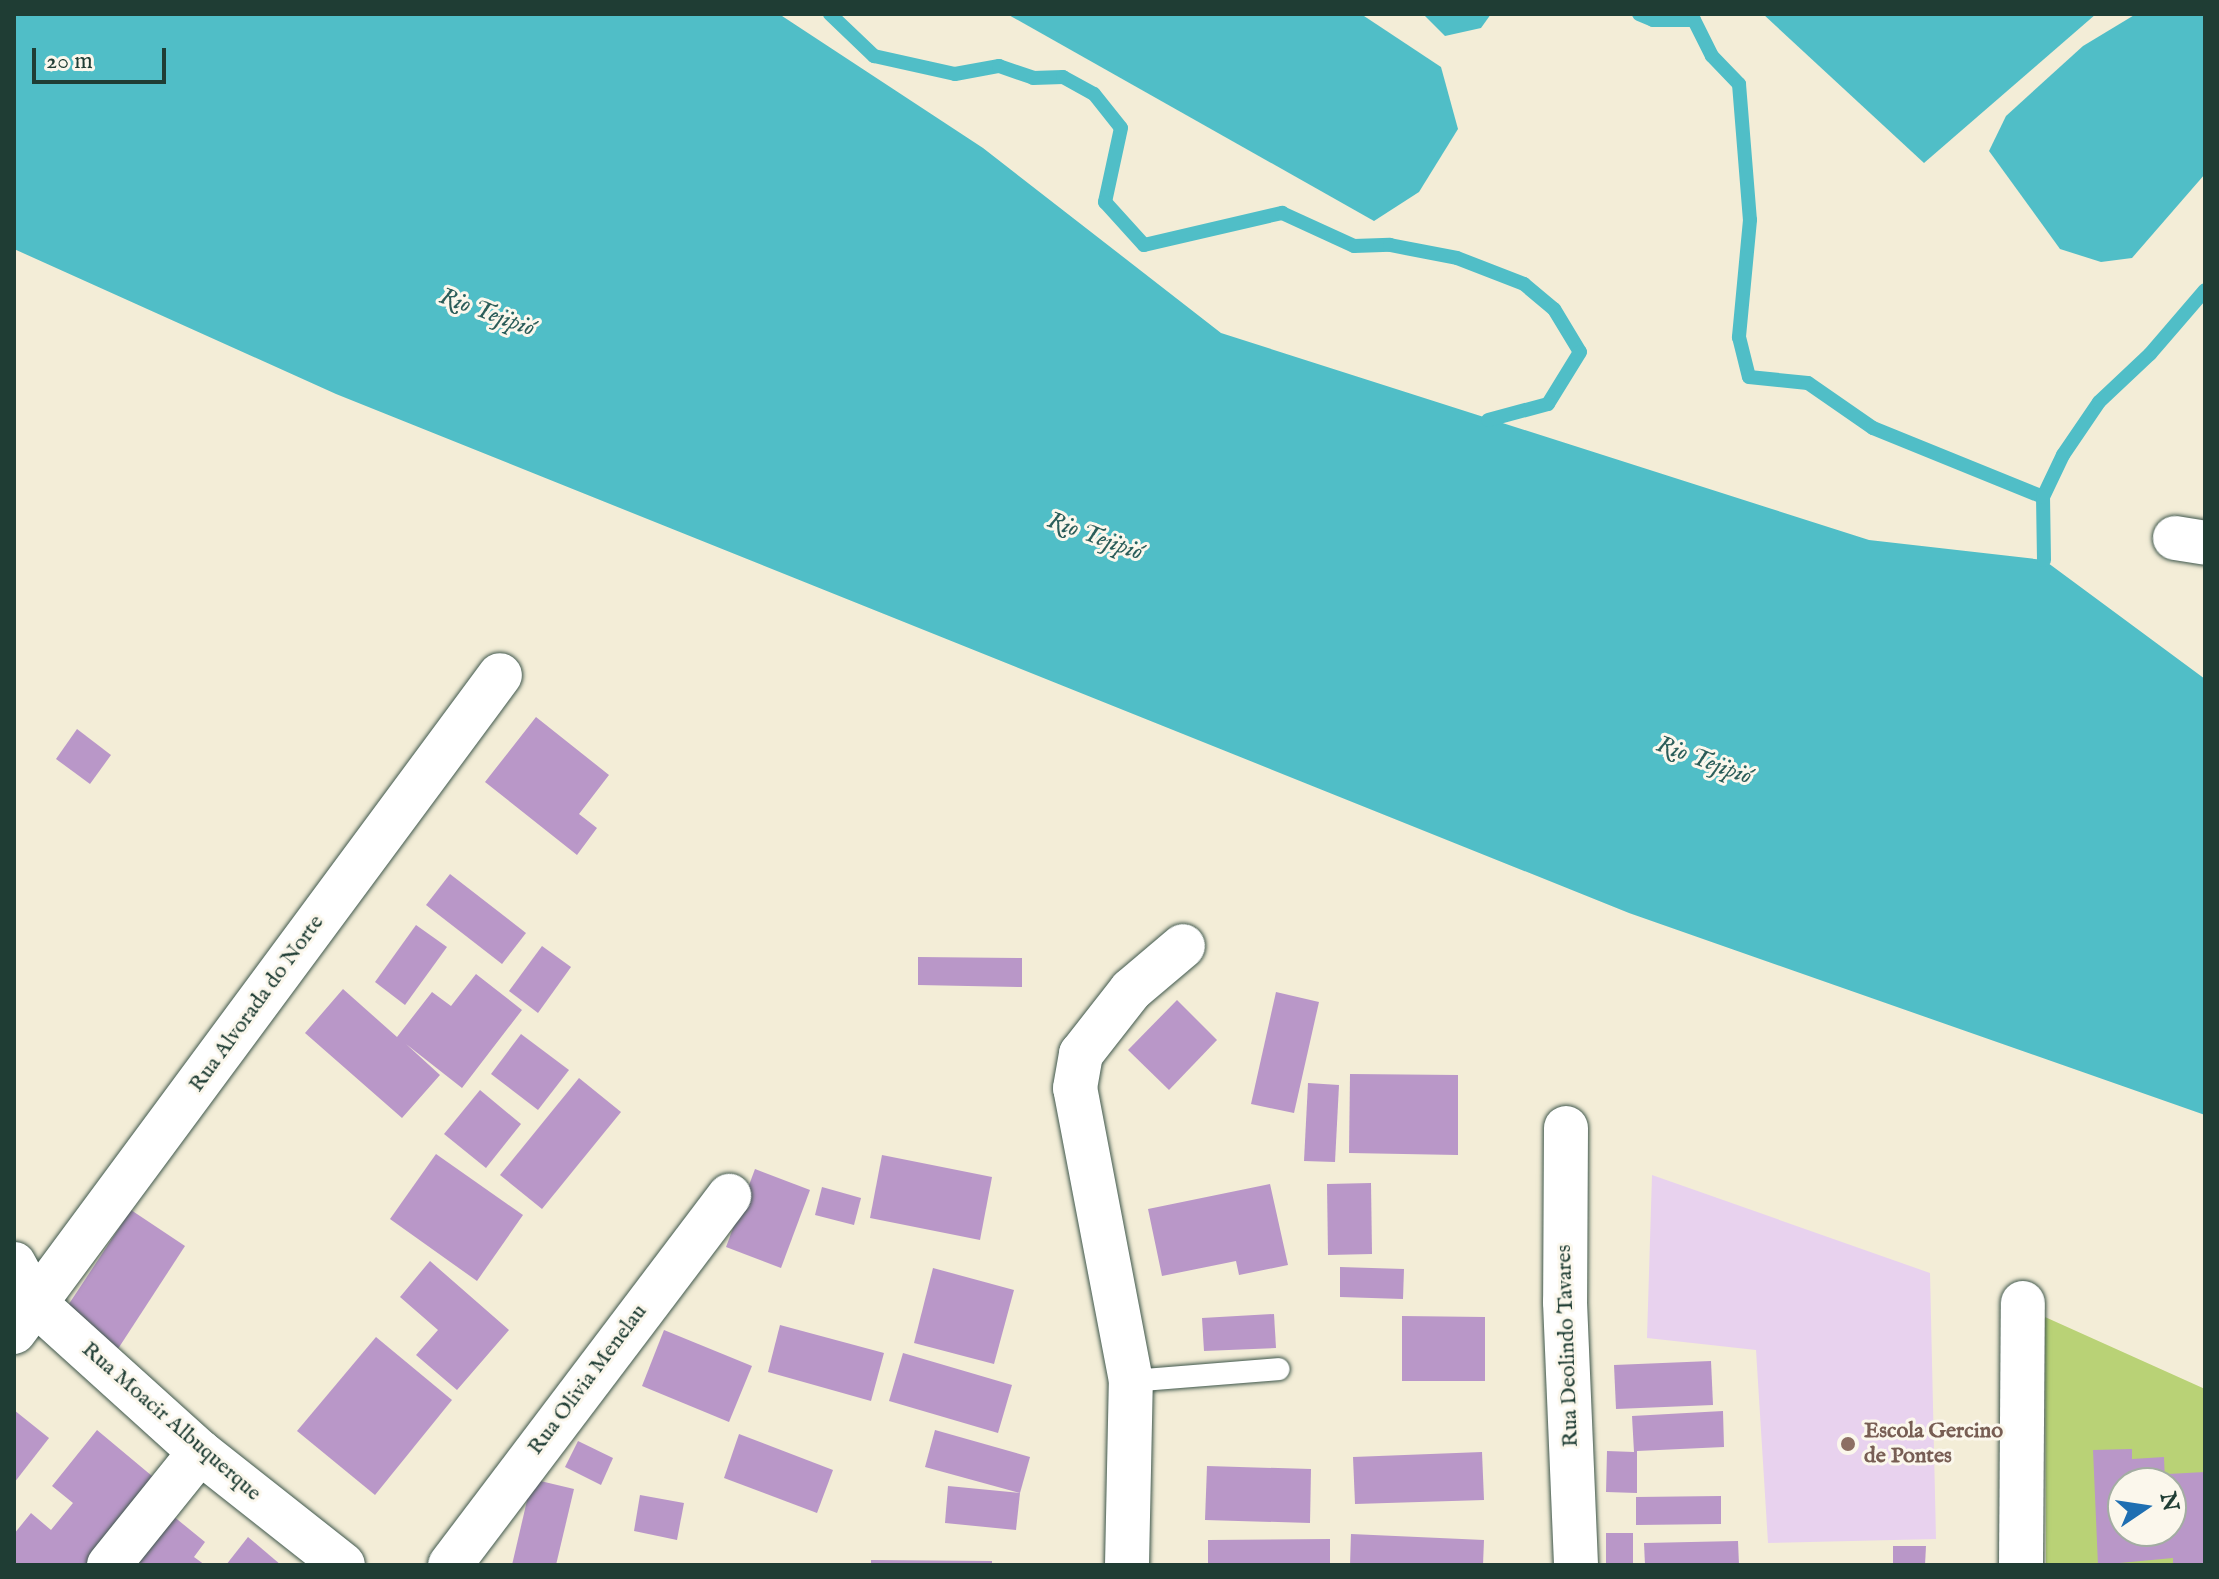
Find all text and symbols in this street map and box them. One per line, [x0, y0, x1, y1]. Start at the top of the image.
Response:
scale bar [36, 32, 170, 82]
text: 20 m [46, 46, 93, 77]
water label: Rio Tejipió [435, 282, 539, 344]
water label: Rio Tejipió [1043, 506, 1147, 568]
water label: Rio Tejipió [1652, 730, 1756, 792]
street label: Rua Alvorada do Norte [184, 910, 330, 1098]
street label: Rua Deolindo Tavares [1551, 1244, 1585, 1448]
street label: Rua Olivia Menelau [523, 1300, 653, 1460]
street label: Rua Moacir Albuquerque [76, 1337, 266, 1507]
place label: Escola Gercino de Pontes [1864, 1418, 2003, 1470]
marker: Escola Gercino de Pontes [1839, 1435, 1857, 1453]
north arrow [2107, 1467, 2187, 1547]
text: N [2153, 1490, 2184, 1514]

